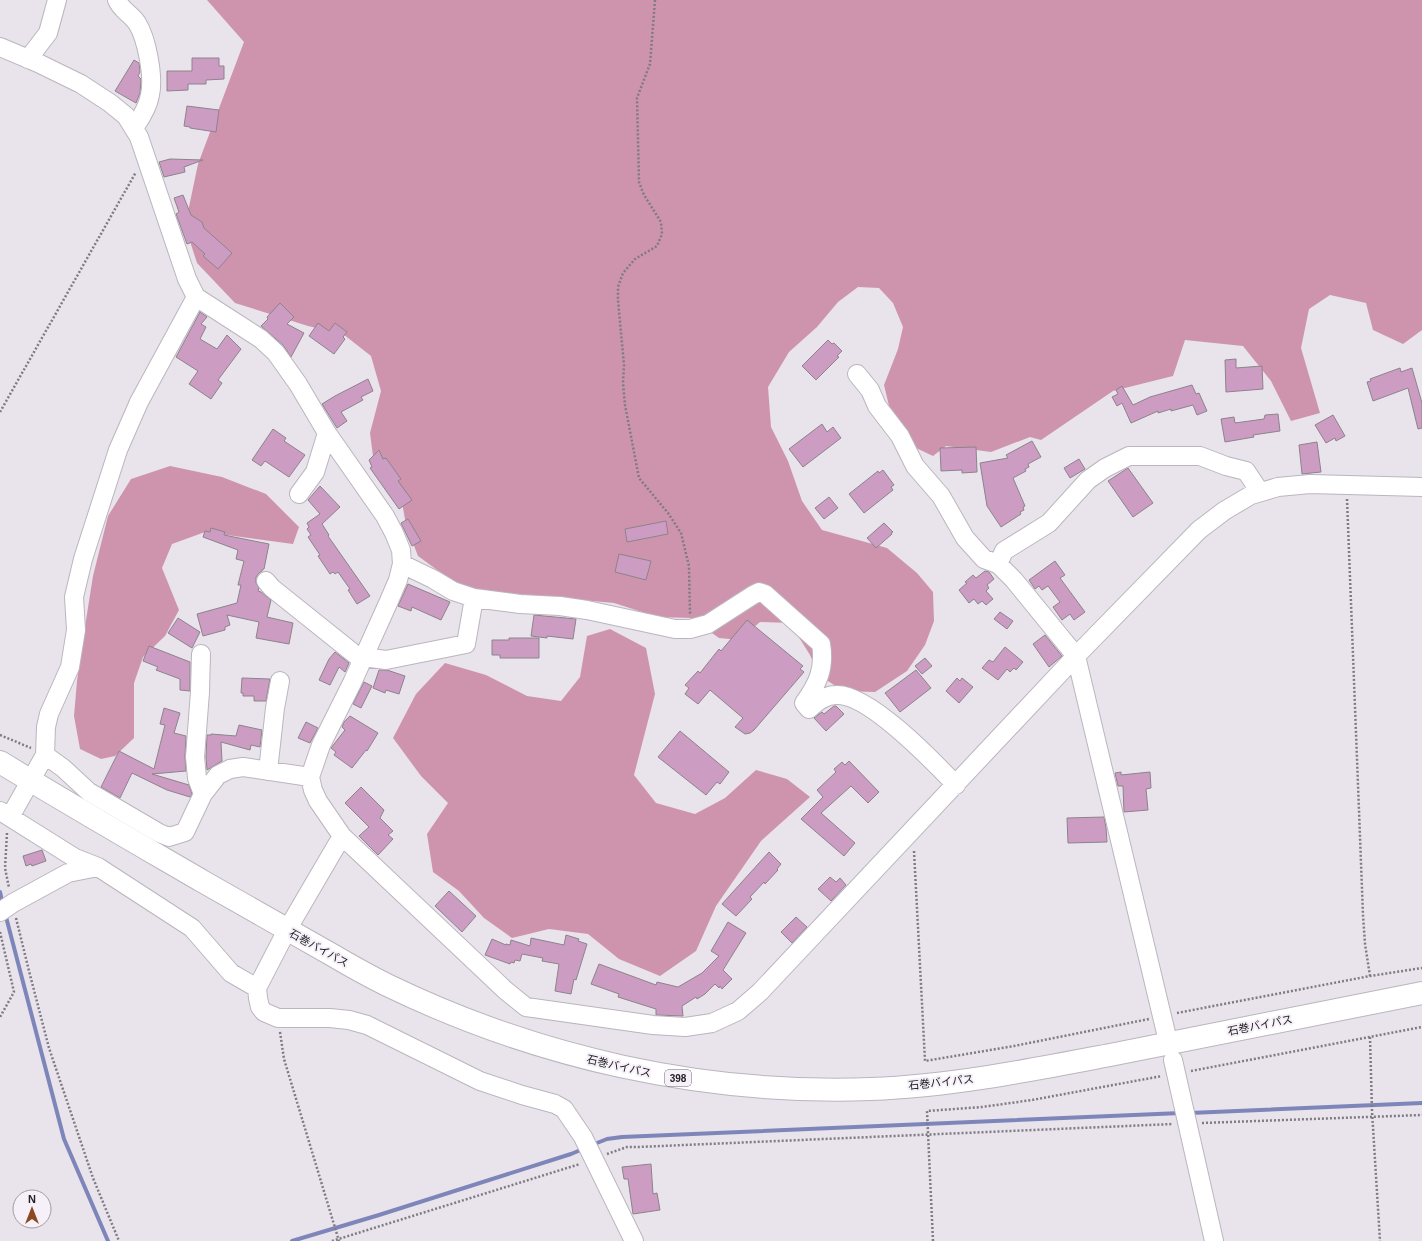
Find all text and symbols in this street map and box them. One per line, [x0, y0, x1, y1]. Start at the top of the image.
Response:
street label: 石巻バイパス [287, 927, 351, 969]
street label: 石巻バイパス [1227, 1013, 1293, 1037]
street label: 石巻バイパス [586, 1053, 652, 1079]
road number: 398 [665, 1070, 691, 1086]
street label: 石巻バイパス [908, 1073, 974, 1091]
north arrow [12, 1189, 52, 1229]
text: N [28, 1193, 36, 1205]

